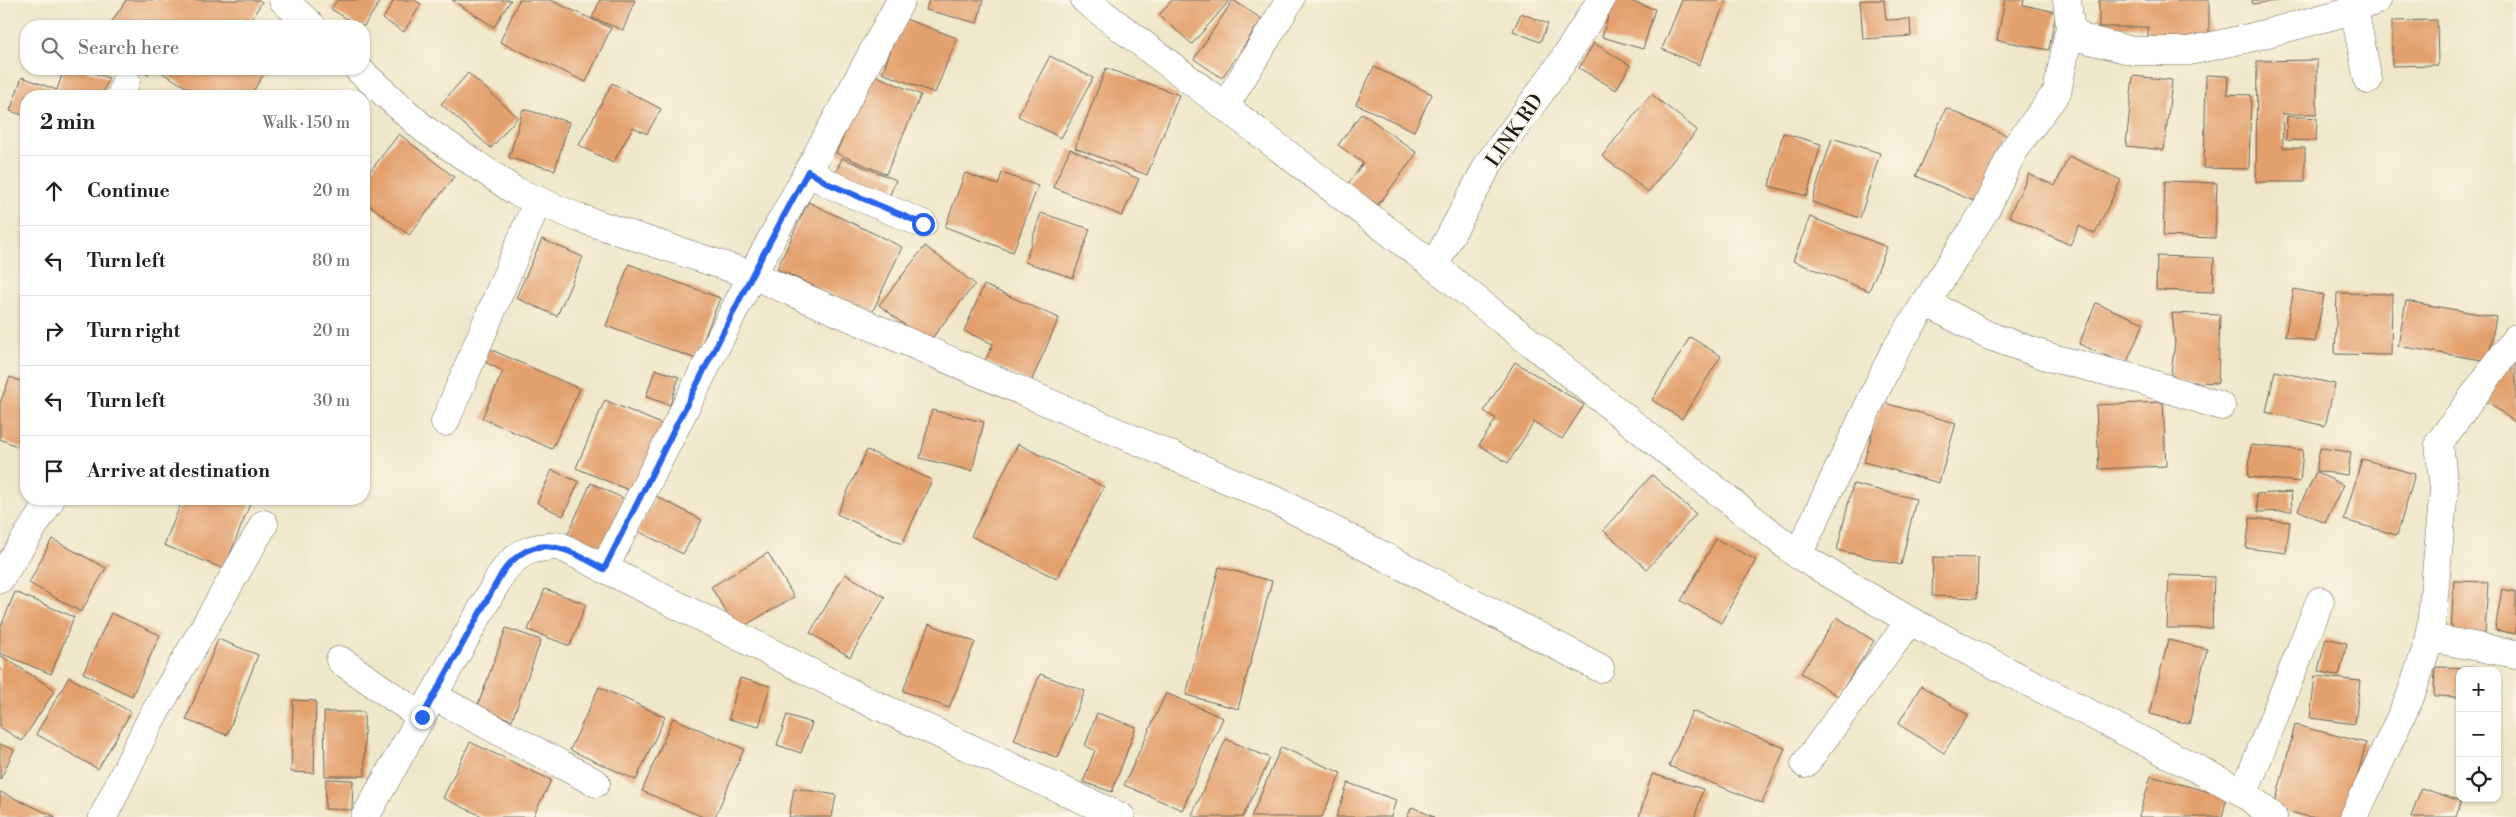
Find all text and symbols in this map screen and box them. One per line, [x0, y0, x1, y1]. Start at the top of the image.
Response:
search box [20, 20, 370, 75]
icon: search [38, 34, 66, 62]
text: Search here [78, 36, 179, 60]
street label: LINK RD [1481, 89, 1549, 172]
text: 2 min [40, 110, 95, 136]
text: Walk · 150 m [262, 113, 350, 133]
icon: ahead [40, 177, 68, 205]
text: Continue [87, 179, 170, 203]
text: 20 m [313, 181, 350, 201]
route start [912, 213, 935, 236]
icon: left [40, 247, 68, 275]
text: Turn left [87, 249, 166, 273]
text: 80 m [312, 251, 350, 271]
icon: right [40, 317, 68, 345]
text: Turn right [87, 319, 180, 343]
text: 20 m [313, 321, 350, 341]
icon: left [40, 387, 68, 415]
text: Turn left [87, 389, 166, 413]
text: 30 m [313, 391, 350, 411]
icon: arrive [40, 457, 68, 485]
text: Arrive at destination [87, 459, 270, 483]
map controls [2456, 667, 2501, 802]
button: + [2456, 667, 2501, 712]
route end [411, 706, 434, 729]
button: − [2456, 712, 2501, 757]
button: locate [2456, 757, 2501, 802]

